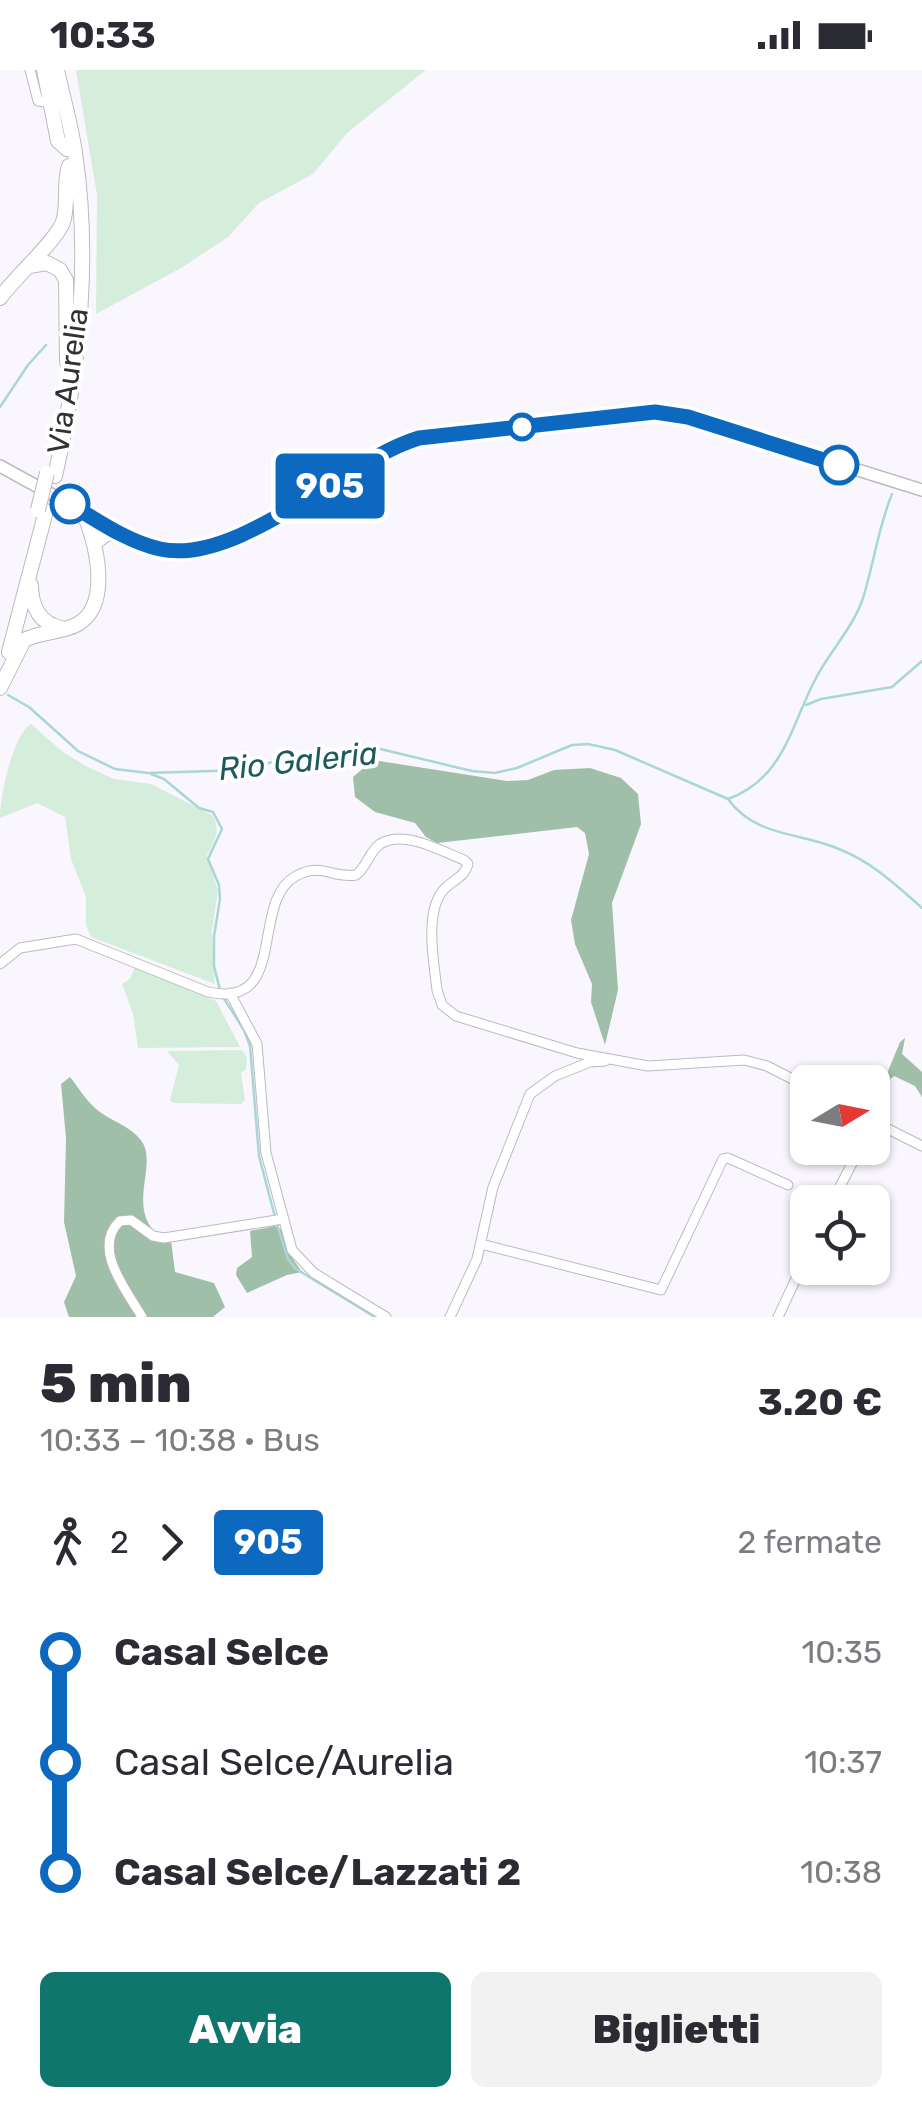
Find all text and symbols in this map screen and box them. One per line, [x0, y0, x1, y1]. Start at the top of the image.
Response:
text: 10:33 [50, 12, 156, 58]
street label: Via Aurelia [40, 306, 96, 456]
unlabelled marker [509, 414, 535, 440]
unlabelled marker [820, 446, 858, 484]
line badge: 905 [272, 454, 388, 518]
text: 905 [296, 465, 364, 507]
unlabelled marker [51, 485, 89, 523]
water label: Rio Galeria [216, 734, 380, 788]
north arrow [790, 1065, 890, 1165]
map controls [790, 1065, 890, 1285]
button: locate [790, 1185, 890, 1285]
text: 5 min [40, 1351, 192, 1416]
text: 3.20 € [758, 1379, 882, 1425]
text: 10:33 – 10:38 · Bus [40, 1421, 320, 1459]
icon: walk [40, 1515, 95, 1570]
icon: forward [144, 1515, 199, 1570]
text: 905 [234, 1521, 303, 1563]
text: 2 [110, 1523, 129, 1561]
text: 2 fermate [738, 1523, 882, 1561]
text: Casal Selce [114, 1629, 329, 1675]
text: 10:35 [802, 1633, 882, 1671]
text: Casal Selce/Aurelia [114, 1739, 454, 1785]
text: 10:37 [804, 1743, 882, 1781]
text: Casal Selce/Lazzati 2 [114, 1849, 521, 1895]
text: 10:38 [800, 1853, 882, 1891]
button: Avvia [40, 1972, 451, 2087]
button: Biglietti [471, 1972, 882, 2087]

